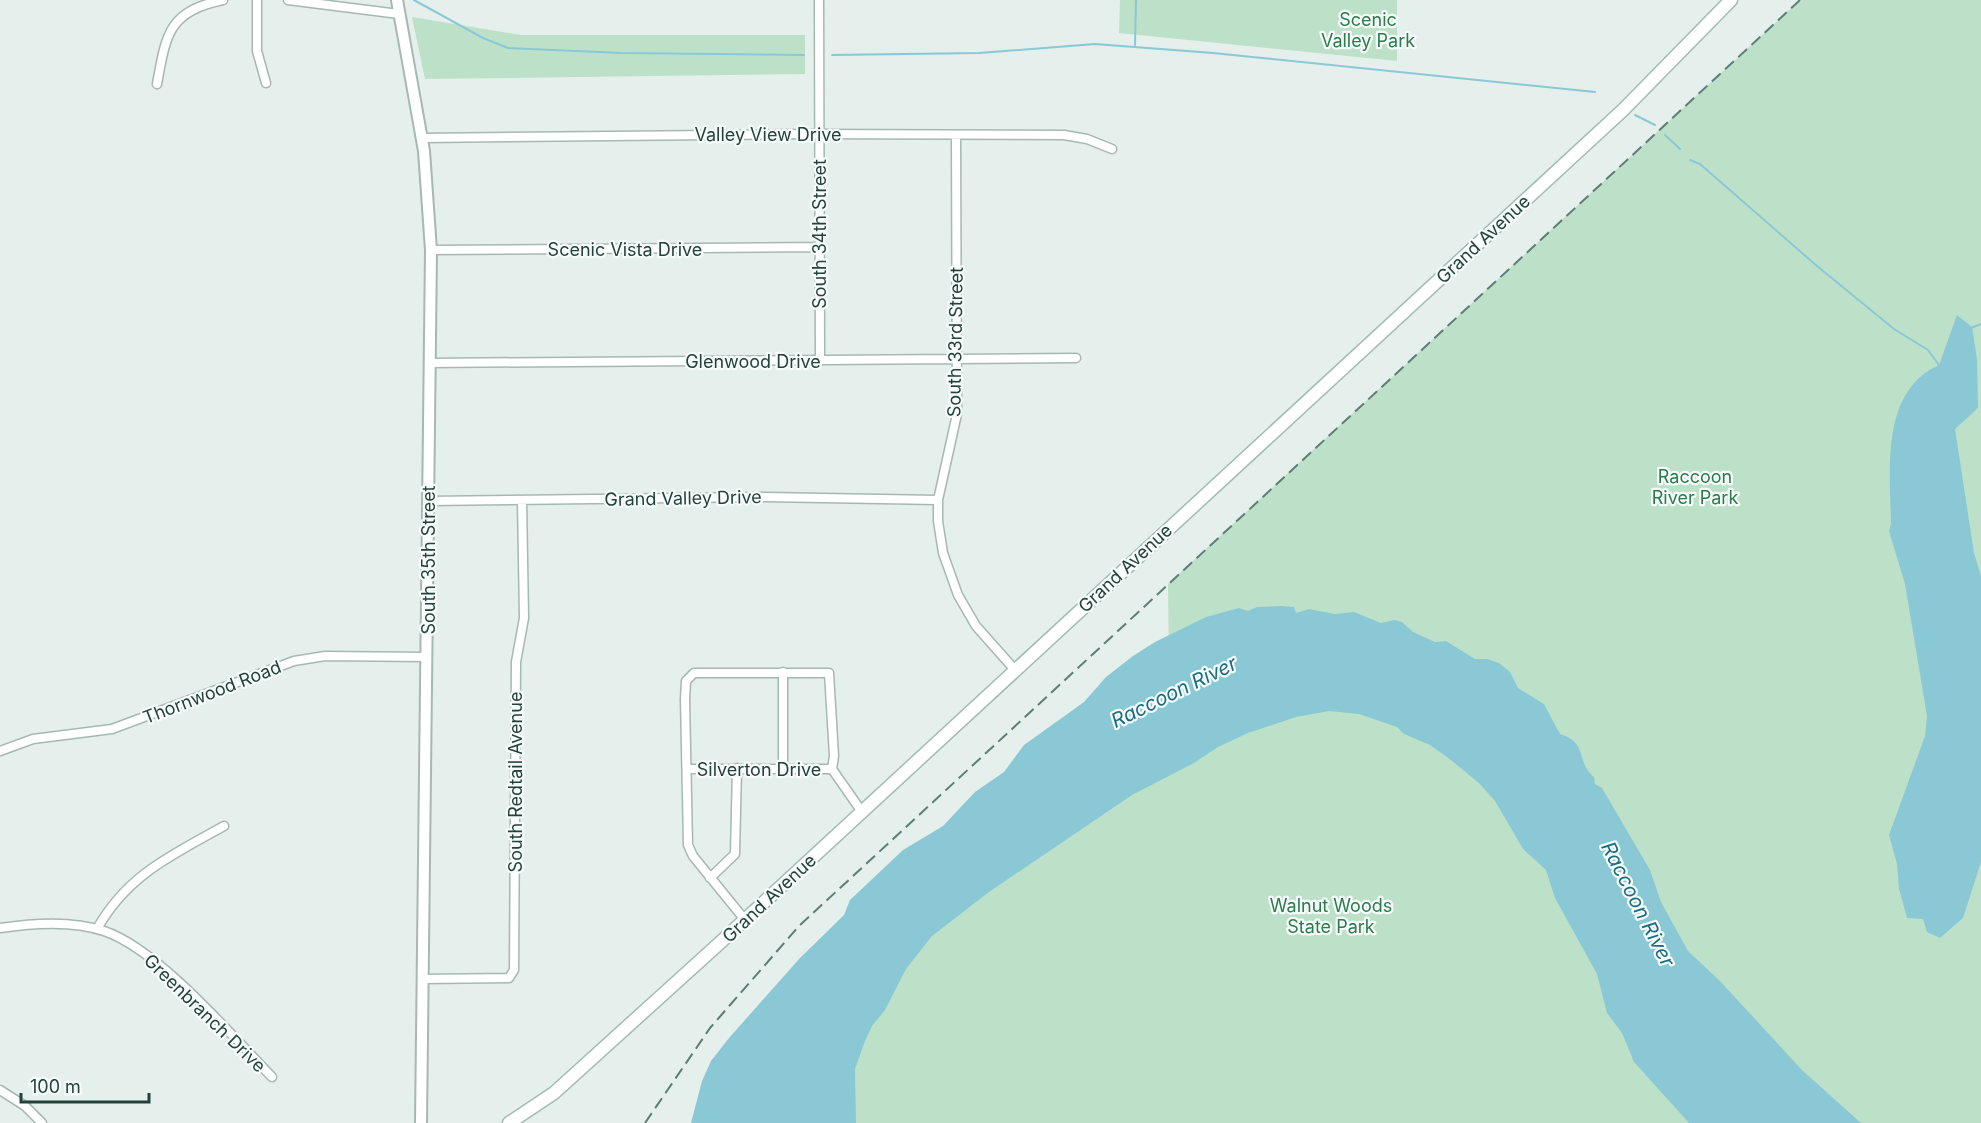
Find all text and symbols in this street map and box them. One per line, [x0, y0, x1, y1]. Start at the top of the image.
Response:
park label: Scenic Valley Park [1321, 9, 1415, 51]
street label: Valley View Drive [694, 124, 842, 145]
street label: South 34th Street [809, 159, 830, 309]
street label: Grand Avenue [1432, 190, 1534, 288]
street label: Scenic Vista Drive [548, 239, 702, 260]
street label: South 33rd Street [943, 267, 967, 417]
street label: Glenwood Drive [685, 351, 821, 372]
park label: Raccoon River Park [1652, 466, 1738, 508]
street label: South 35th Street [418, 485, 439, 635]
street label: Grand Valley Drive [604, 486, 762, 510]
street label: Grand Avenue [1074, 519, 1176, 617]
water label: Raccoon River [1107, 651, 1241, 733]
street label: Thornwood Road [140, 656, 284, 728]
street label: South Redtail Avenue [505, 692, 526, 872]
street label: Silverton Drive [697, 759, 821, 780]
water label: Raccoon River [1596, 838, 1680, 971]
street label: Grand Avenue [718, 849, 820, 947]
park label: Walnut Woods State Park [1270, 895, 1392, 937]
street label: Greenbranch Drive [140, 950, 270, 1076]
scale bar [21, 1066, 148, 1104]
text: 100 m [30, 1076, 81, 1097]

